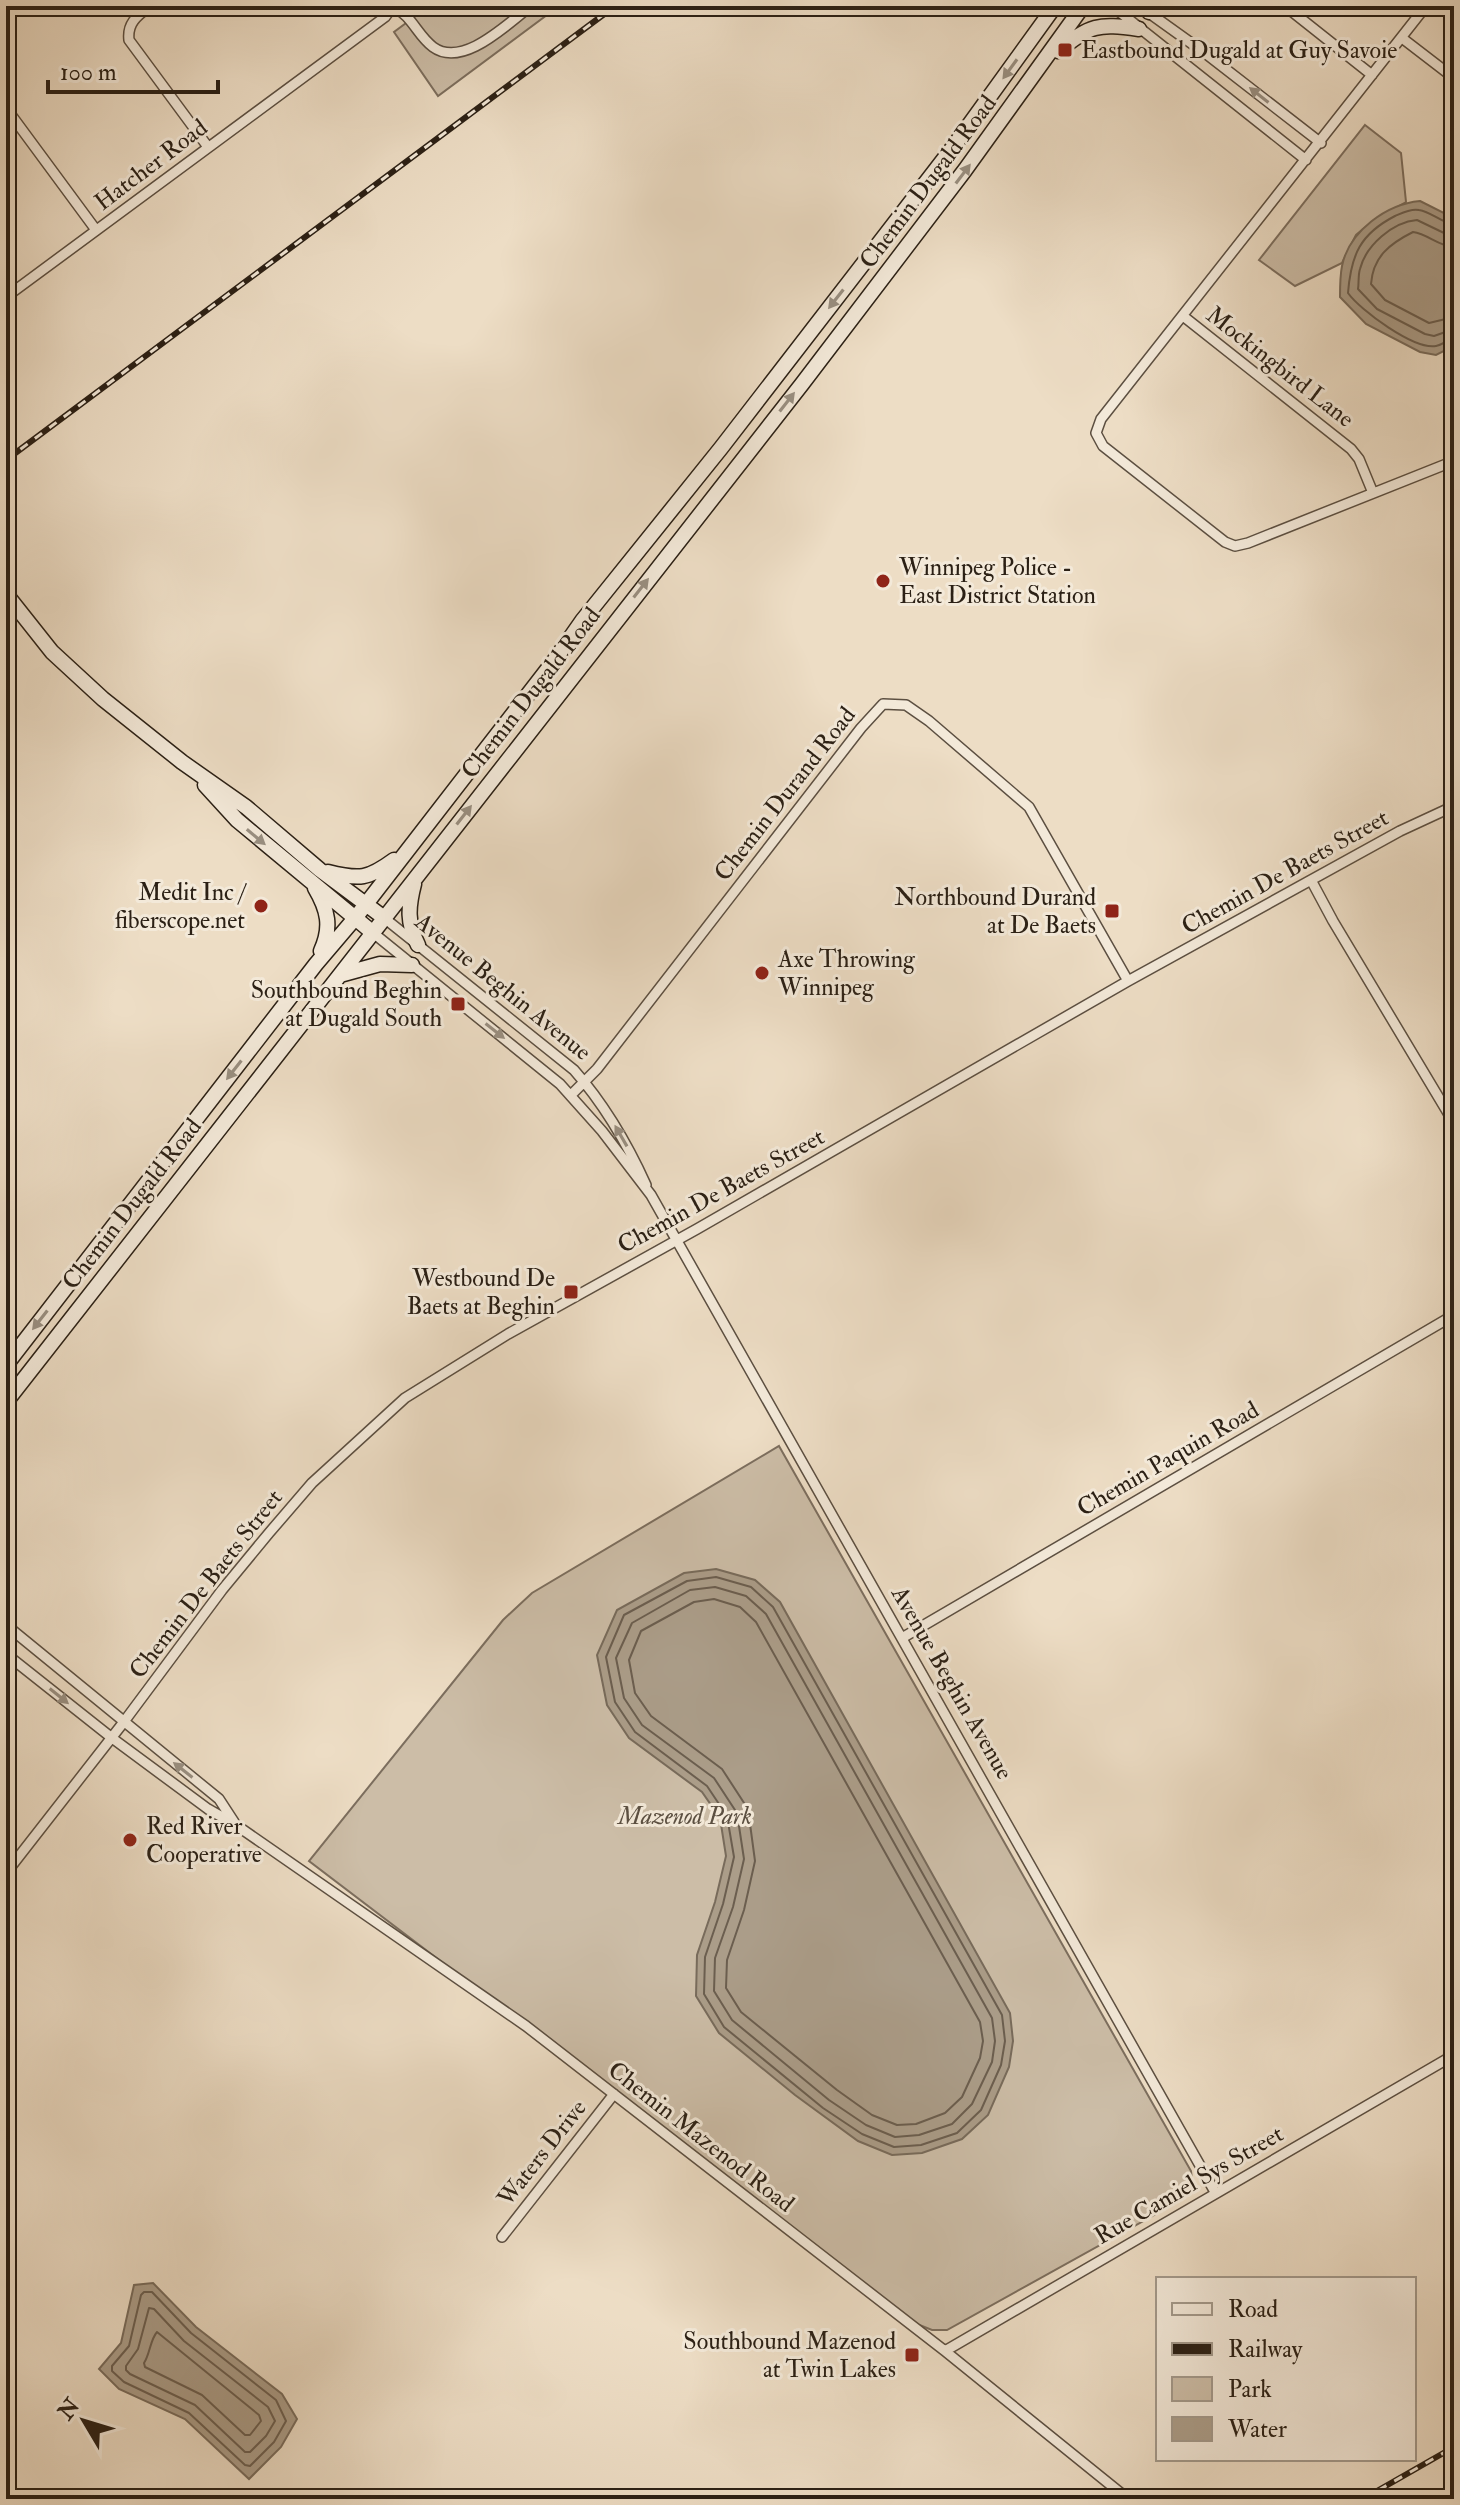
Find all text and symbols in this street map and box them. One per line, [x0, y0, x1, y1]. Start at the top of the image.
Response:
place label: Eastbound Dugald at Guy Savoie [1081, 35, 1397, 66]
marker: Eastbound Dugald at Guy Savoie [1056, 41, 1074, 59]
scale bar [48, 44, 218, 94]
text: 100 m [60, 57, 117, 88]
one-way arrow [1003, 59, 1018, 80]
one-way arrow [1249, 87, 1269, 103]
street label: Chemin Dugald Road [853, 89, 1003, 275]
street label: Hatcher Road [88, 112, 214, 218]
one-way arrow [954, 163, 970, 184]
one-way arrow [829, 289, 845, 309]
street label: Mockingbird Lane [1200, 300, 1360, 434]
one-way arrow [779, 392, 795, 412]
place label: Winnipeg Police - East District Station [898, 552, 1096, 611]
marker: Winnipeg Police - East District Station [874, 572, 892, 590]
one-way arrow [633, 578, 649, 598]
street label: Chemin Dugald Road [454, 601, 608, 785]
street label: Chemin Durand Road [707, 700, 863, 887]
street label: Chemin De Baets Street [1176, 802, 1394, 942]
one-way arrow [455, 805, 472, 825]
one-way arrow [246, 828, 266, 845]
place label: Medit Inc / fiberscope.net [115, 877, 248, 936]
place label: Northbound Durand at De Baets [894, 882, 1096, 941]
marker: Medit Inc / fiberscope.net [252, 897, 270, 915]
marker: Northbound Durand at De Baets [1103, 902, 1121, 920]
street label: Avenue Beghin Avenue [408, 906, 597, 1068]
place label: Axe Throwing Winnipeg [777, 944, 916, 1003]
marker: Axe Throwing Winnipeg [753, 964, 771, 982]
place label: Southbound Beghin at Dugald South [251, 975, 442, 1034]
marker: Southbound Beghin at Dugald South [449, 995, 467, 1013]
one-way arrow [485, 1022, 505, 1039]
one-way arrow [226, 1060, 242, 1080]
street label: Chemin Dugald Road [55, 1112, 209, 1296]
street label: Chemin De Baets Street [612, 1121, 830, 1261]
one-way arrow [614, 1125, 628, 1147]
place label: Westbound De Baets at Beghin [407, 1263, 555, 1322]
marker: Westbound De Baets at Beghin [562, 1283, 580, 1301]
one-way arrow [33, 1310, 49, 1330]
street label: Chemin Paquin Road [1072, 1394, 1265, 1524]
street label: Chemin De Baets Street [122, 1483, 290, 1685]
street label: Avenue Beghin Avenue [884, 1580, 1020, 1785]
one-way arrow [49, 1687, 69, 1704]
one-way arrow [173, 1762, 193, 1778]
park label: Mazenod Park [616, 1801, 752, 1832]
place label: Red River Cooperative [146, 1811, 262, 1870]
marker: Red River Cooperative [121, 1831, 139, 1849]
street label: Chemin Mazenod Road [602, 2055, 801, 2220]
street label: Waters Drive [490, 2093, 593, 2213]
street label: Rue Camiel Sys Street [1089, 2118, 1289, 2252]
legend [1156, 2277, 1416, 2461]
text: Road [1228, 2294, 1278, 2325]
place label: Southbound Mazenod at Twin Lakes [683, 2326, 896, 2385]
text: Railway [1228, 2334, 1303, 2365]
marker: Southbound Mazenod at Twin Lakes [903, 2346, 921, 2364]
text: Park [1228, 2374, 1272, 2405]
north arrow [44, 2381, 124, 2461]
text: N [51, 2393, 86, 2426]
text: Water [1227, 2414, 1287, 2445]

